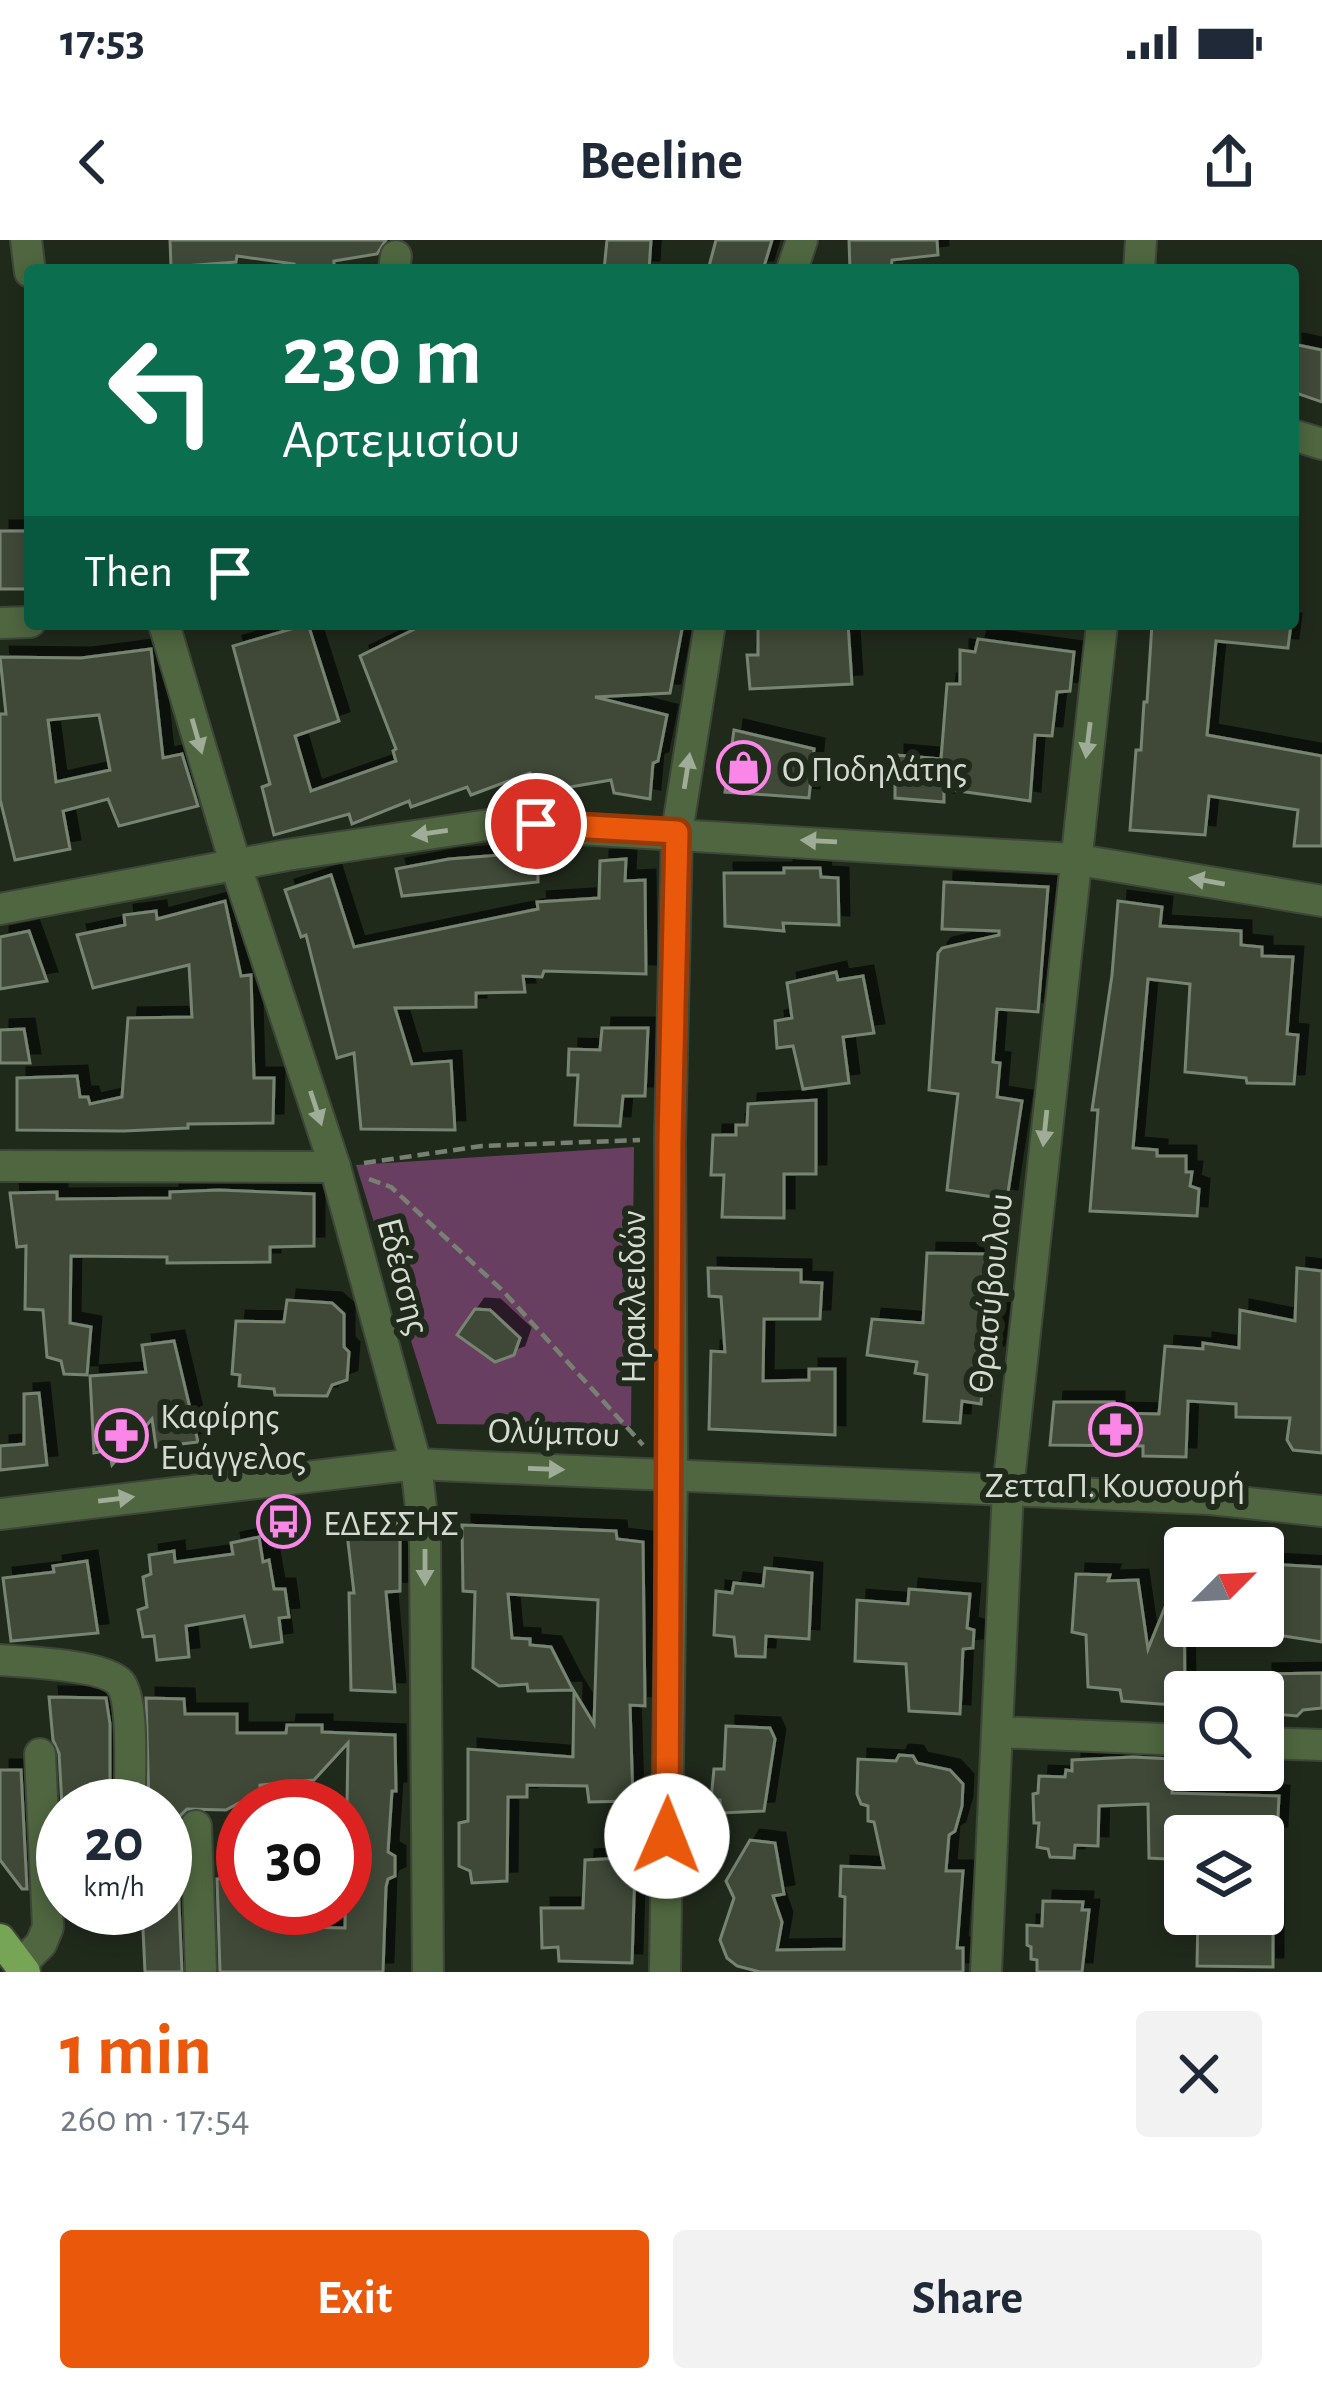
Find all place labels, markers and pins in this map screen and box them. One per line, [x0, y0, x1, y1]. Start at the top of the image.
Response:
shop icon: Ο Ποδηλάτης [715, 740, 771, 796]
place label: Ο Ποδηλάτης [782, 752, 967, 788]
pin [485, 773, 587, 875]
place label: Καφίρης Ευάγγελος [160, 1399, 306, 1476]
pharmacy icon: ΖετταΠ. Κουσουρή [1087, 1401, 1143, 1457]
pharmacy icon: Καφίρης Ευάγγελος [93, 1408, 149, 1464]
place label: ΖετταΠ. Κουσουρή [985, 1468, 1245, 1504]
bus stop icon: ΕΔΕΣΣΗΣ [256, 1494, 312, 1550]
place label: ΕΔΕΣΣΗΣ [323, 1506, 459, 1542]

